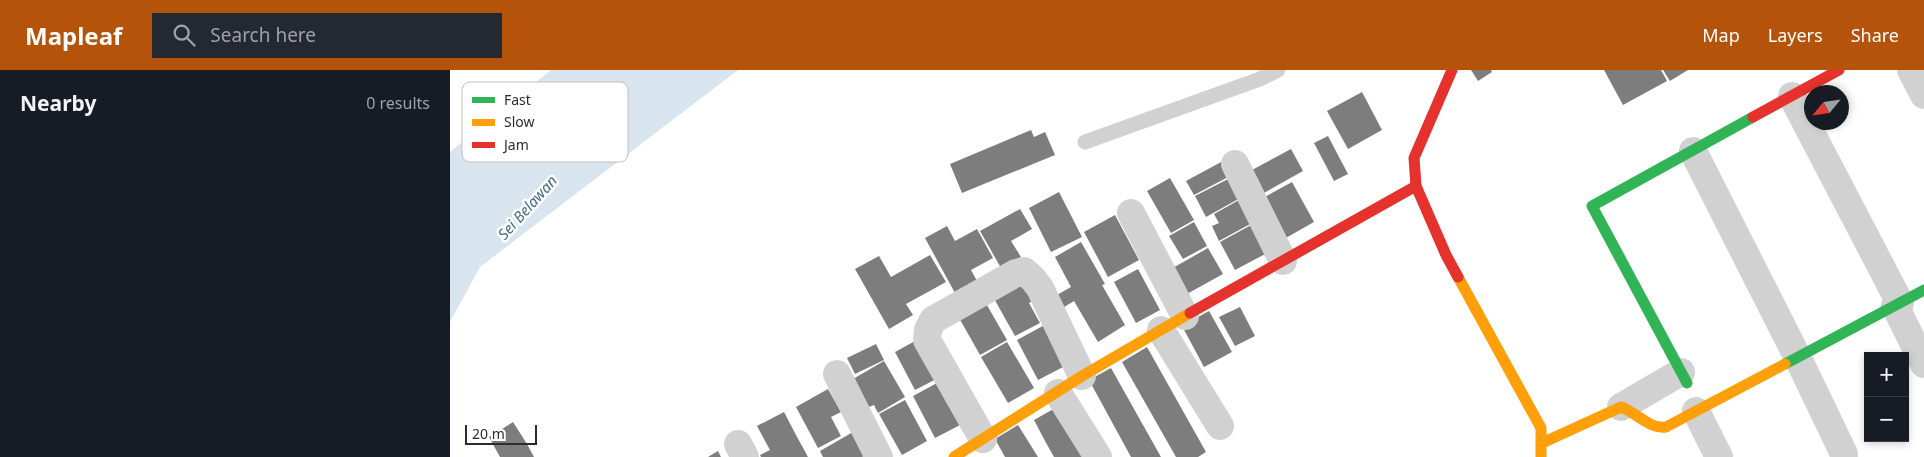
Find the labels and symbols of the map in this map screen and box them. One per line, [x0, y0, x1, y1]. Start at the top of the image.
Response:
legend [462, 82, 628, 162]
north arrow [1804, 85, 1849, 130]
text: Fast [504, 90, 531, 109]
text: Slow [504, 112, 535, 131]
text: Jam [502, 135, 529, 154]
water label: Sei Belawan [493, 171, 561, 243]
scale bar [465, 422, 538, 445]

